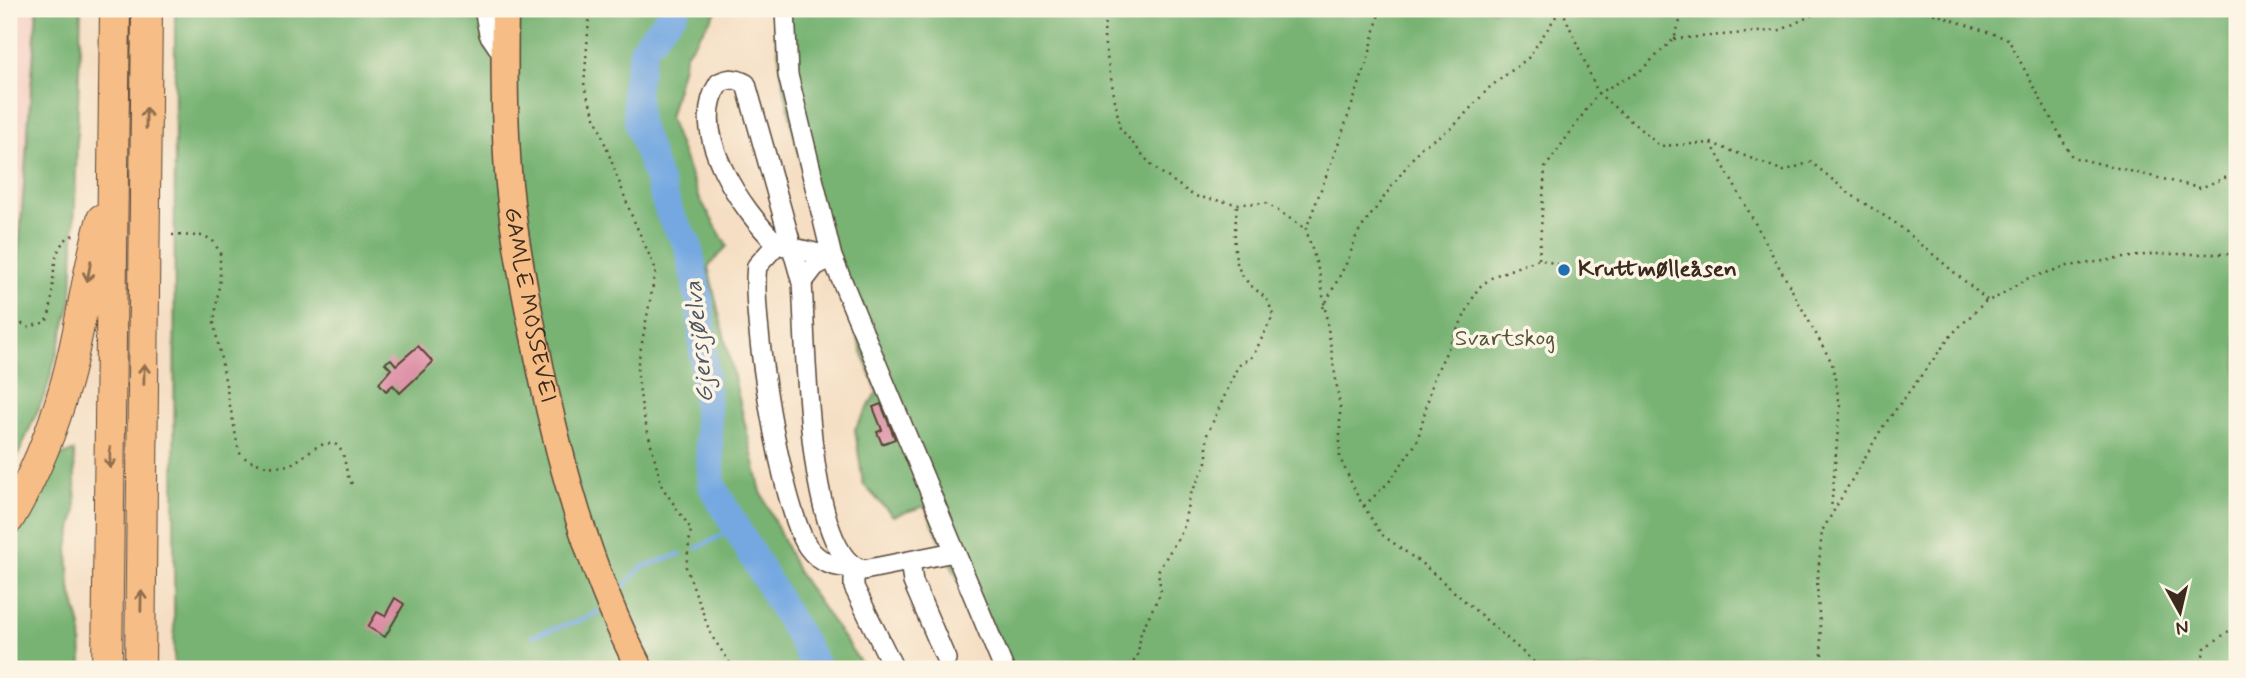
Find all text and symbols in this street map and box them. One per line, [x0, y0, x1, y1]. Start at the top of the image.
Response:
one-way arrow [139, 107, 153, 130]
street label: GAMLE MOSSEVEI [497, 206, 563, 406]
place label: Kruttmølleåsen [1578, 255, 1737, 285]
one-way arrow [82, 259, 95, 282]
marker: Kruttmølleåsen [1556, 262, 1572, 278]
water label: Gjersjøelva [678, 279, 722, 404]
park label: Svartskog [1455, 324, 1555, 354]
one-way arrow [137, 362, 151, 385]
one-way arrow [103, 447, 117, 470]
north arrow [2144, 576, 2214, 646]
one-way arrow [134, 590, 148, 613]
text: N [2174, 614, 2190, 641]

